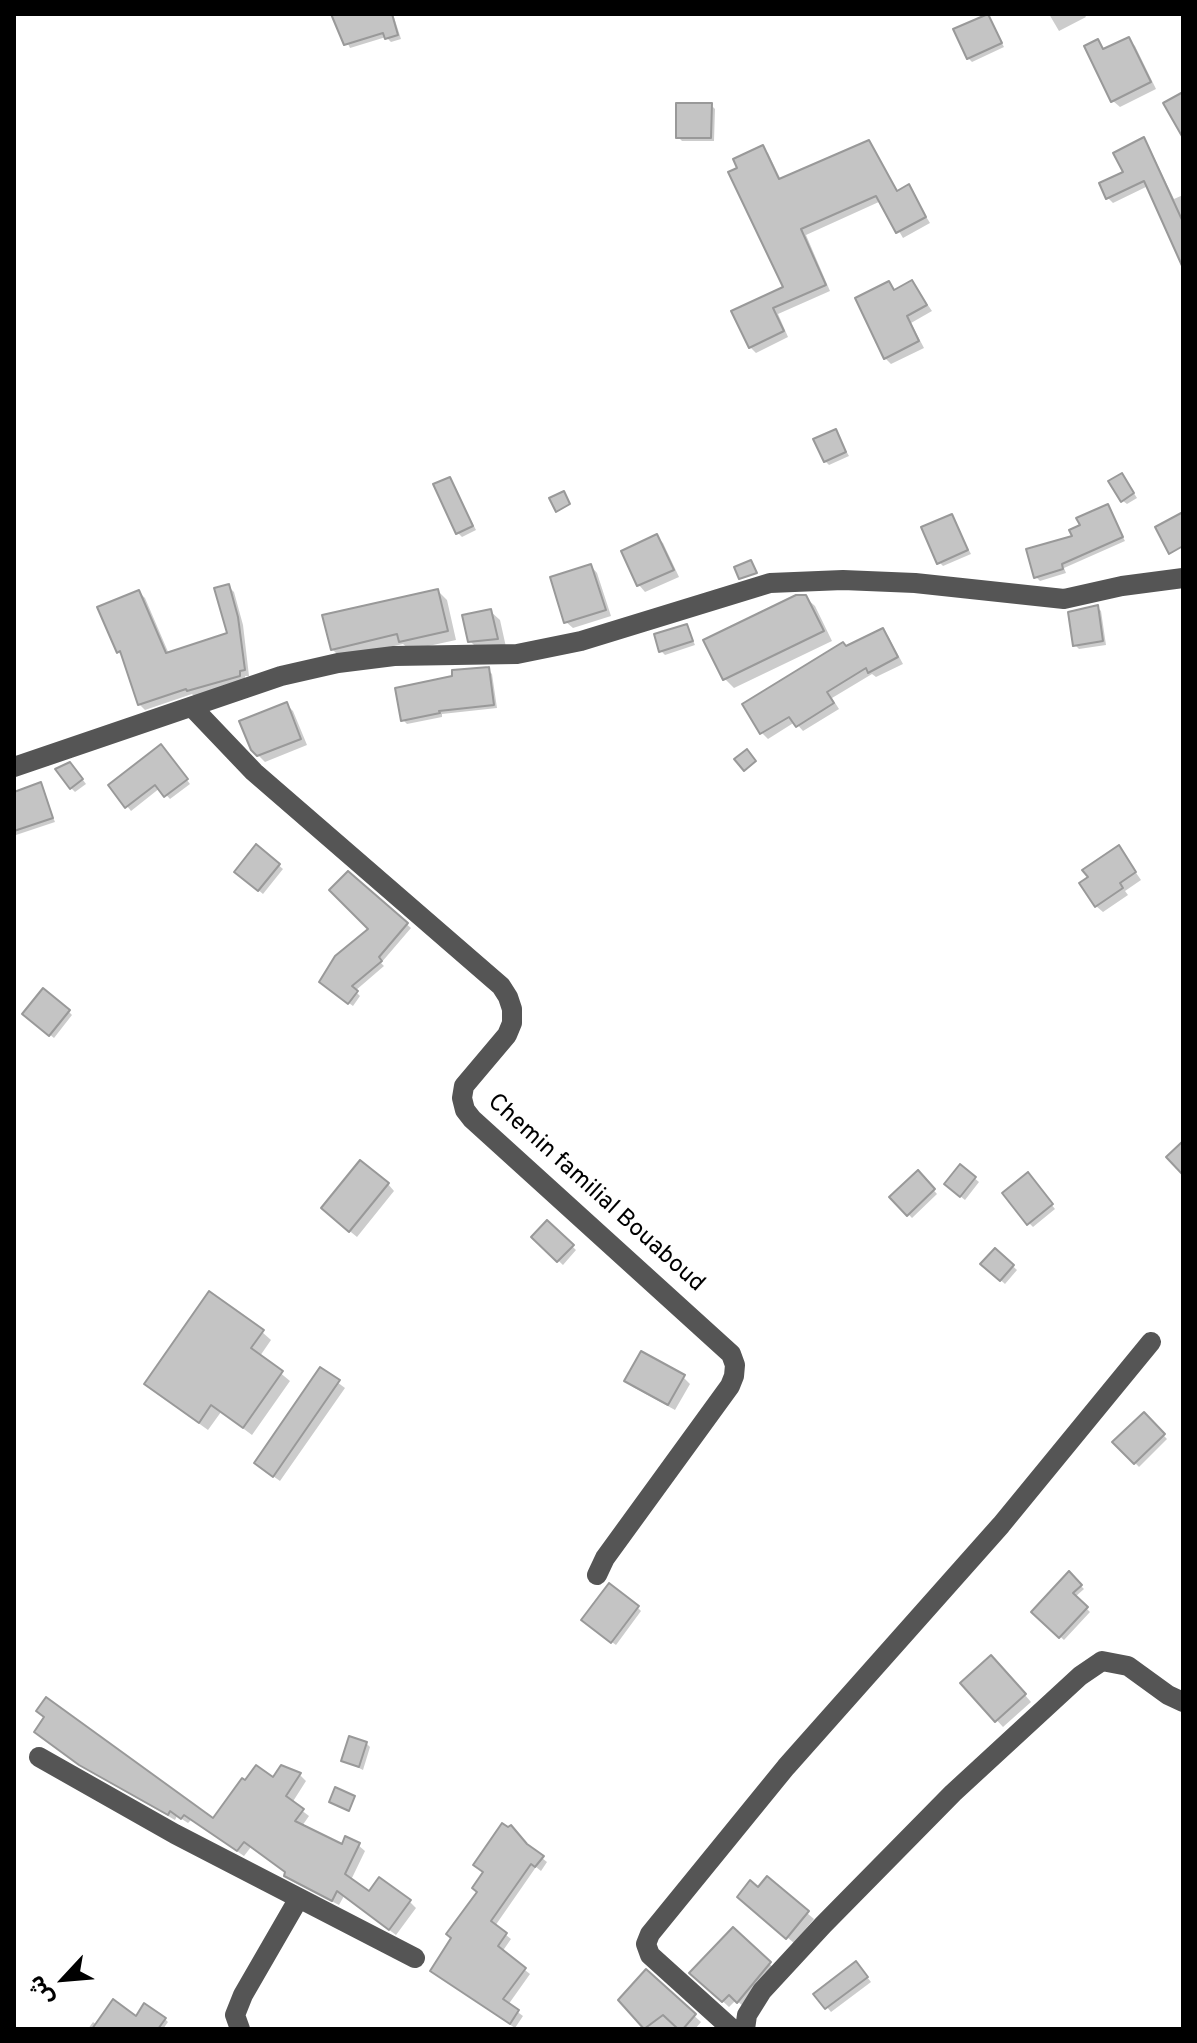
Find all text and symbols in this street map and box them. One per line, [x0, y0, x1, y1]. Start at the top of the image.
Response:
street label: Chemin familial Bouaboud [481, 1089, 709, 1299]
north arrow [24, 1939, 104, 2019]
text: ش [23, 1970, 61, 2009]

